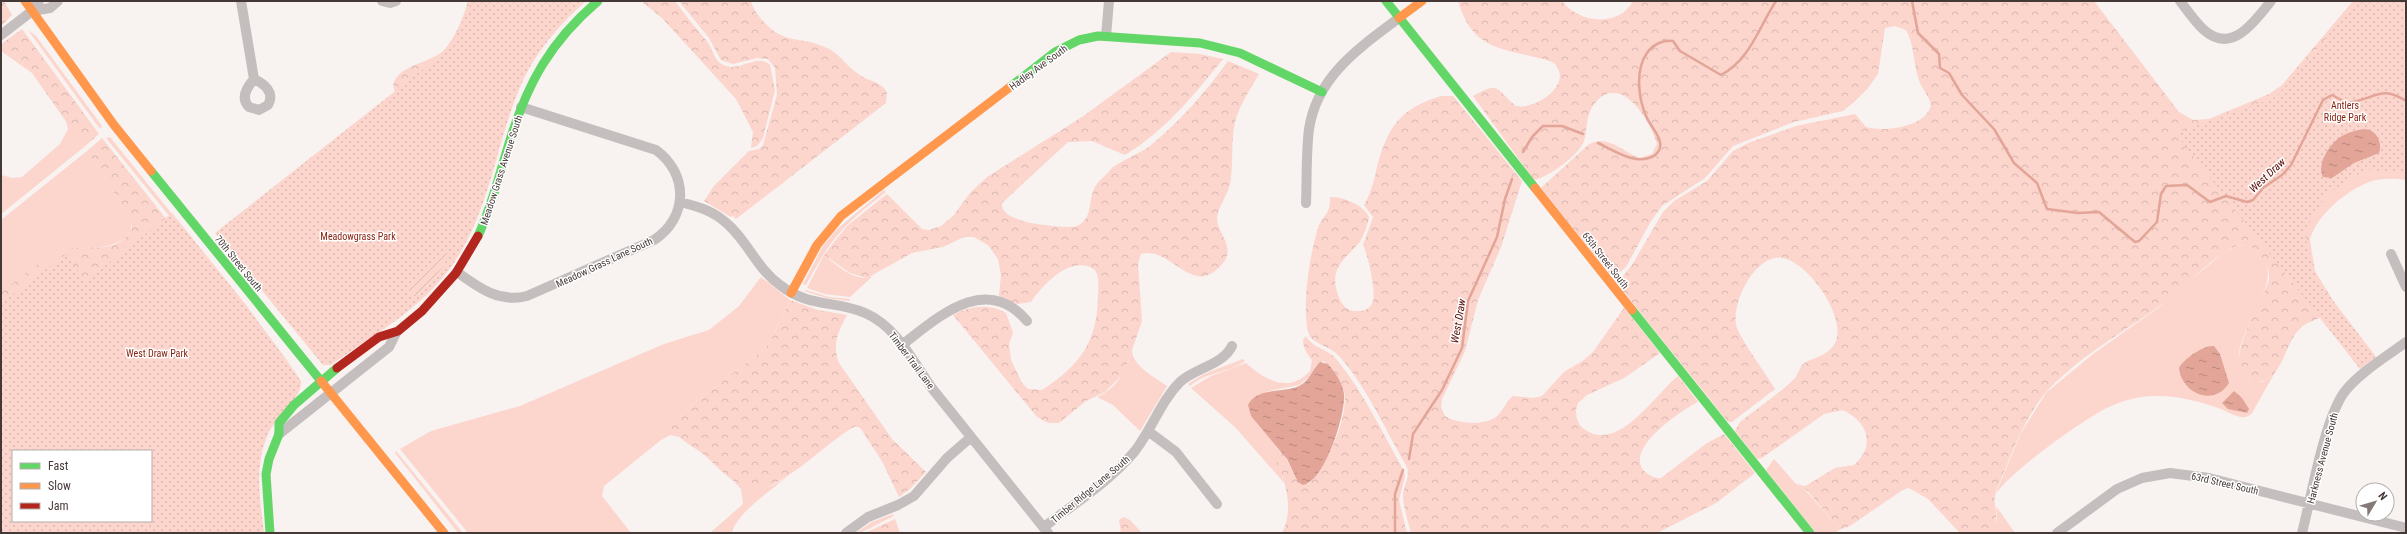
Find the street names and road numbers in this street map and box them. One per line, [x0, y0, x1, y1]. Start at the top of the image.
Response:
street label: Hadley Ave South [1007, 43, 1070, 92]
street label: Meadow Grass Avenue South [479, 114, 524, 226]
street label: 65th Street South [1580, 230, 1631, 291]
street label: 70th Street South [213, 233, 265, 294]
street label: Meadow Grass Lane South [554, 235, 654, 290]
street label: Timber Trail Lane [887, 330, 937, 391]
street label: Harkness Avenue South [2305, 411, 2340, 505]
street label: Timber Ridge Lane South [1049, 453, 1132, 525]
street label: 63rd Street South [2190, 470, 2260, 497]

